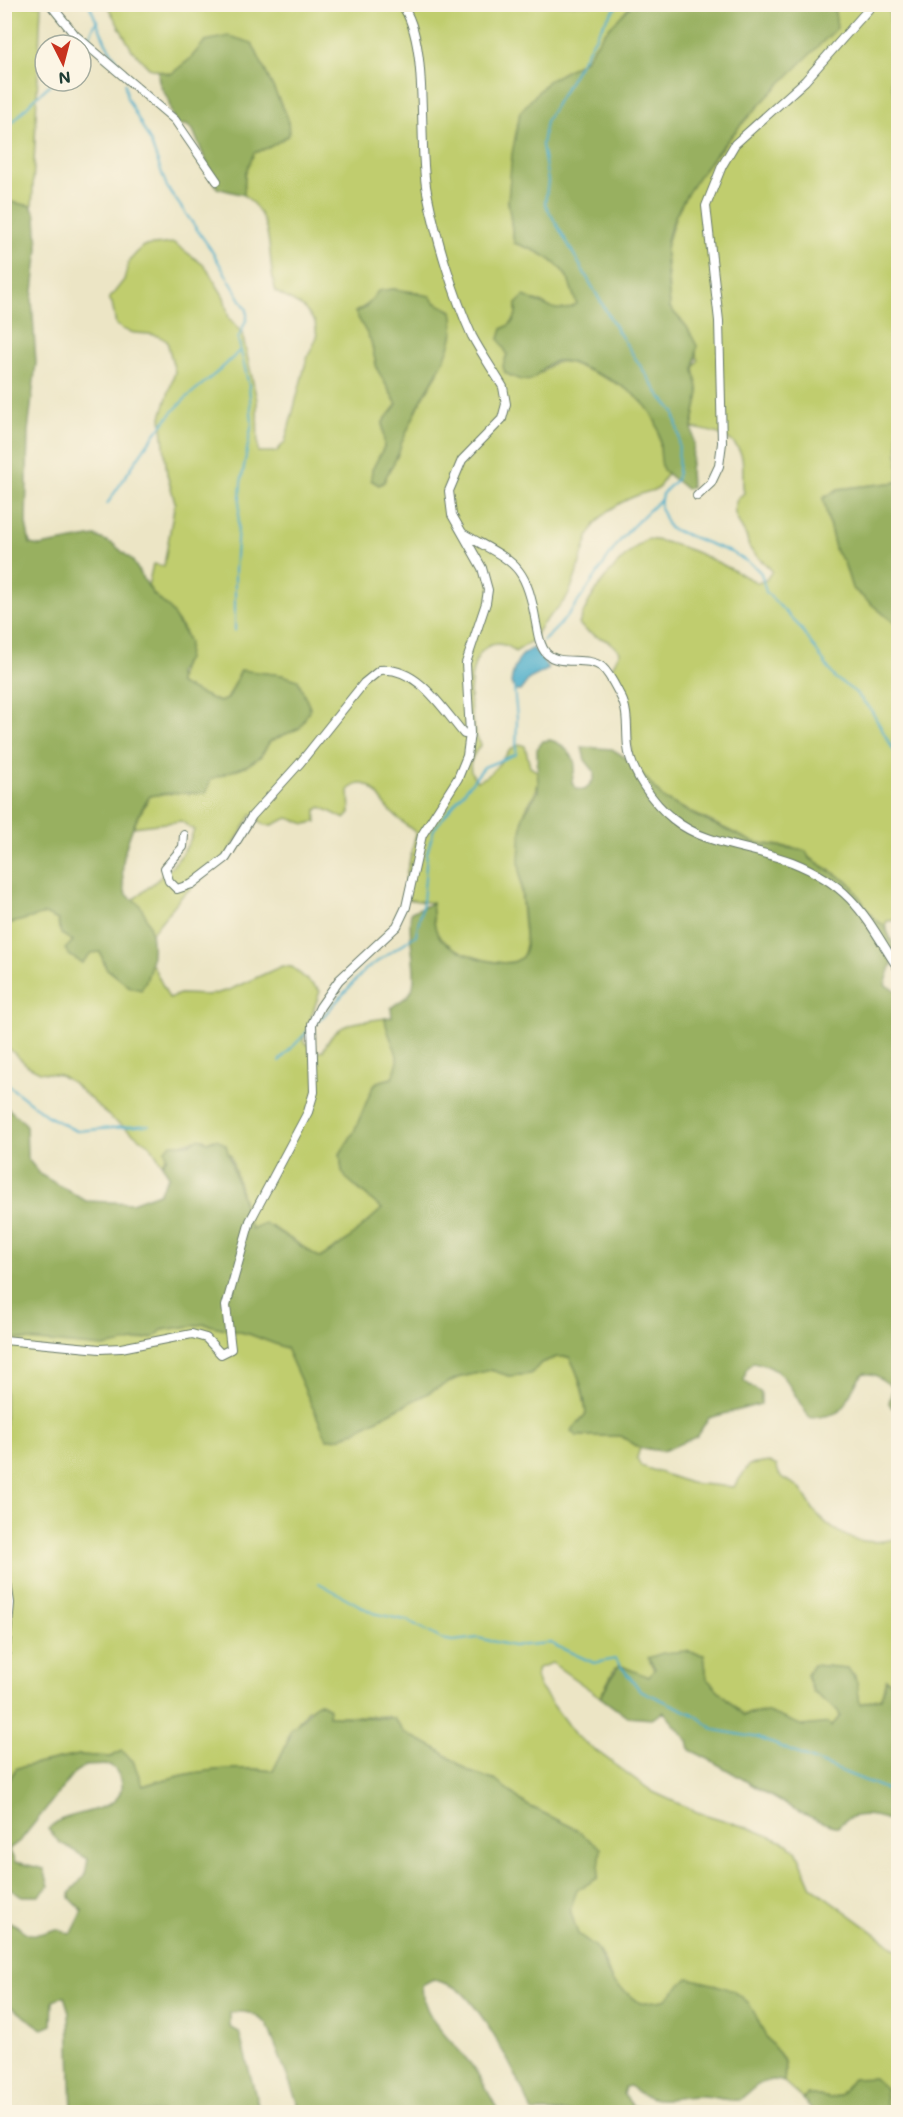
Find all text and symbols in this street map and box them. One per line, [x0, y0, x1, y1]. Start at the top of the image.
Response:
north arrow [33, 33, 93, 93]
text: N [57, 67, 72, 89]

